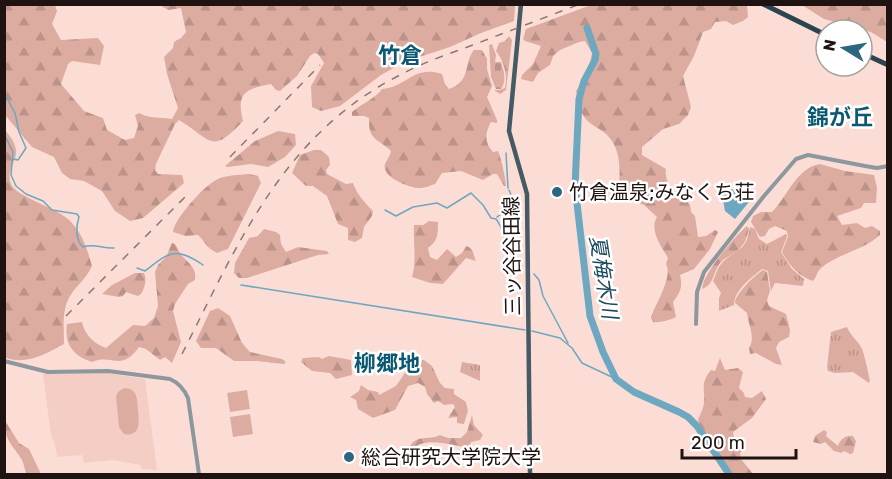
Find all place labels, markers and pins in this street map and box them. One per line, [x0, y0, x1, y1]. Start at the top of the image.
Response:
place label: 竹倉温泉;みなくち荘 [569, 180, 754, 204]
marker: 竹倉温泉;みなくち荘 [550, 185, 564, 199]
place label: 総合研究大学院大学 [361, 445, 541, 469]
marker: 総合研究大学院大学 [342, 450, 356, 464]

